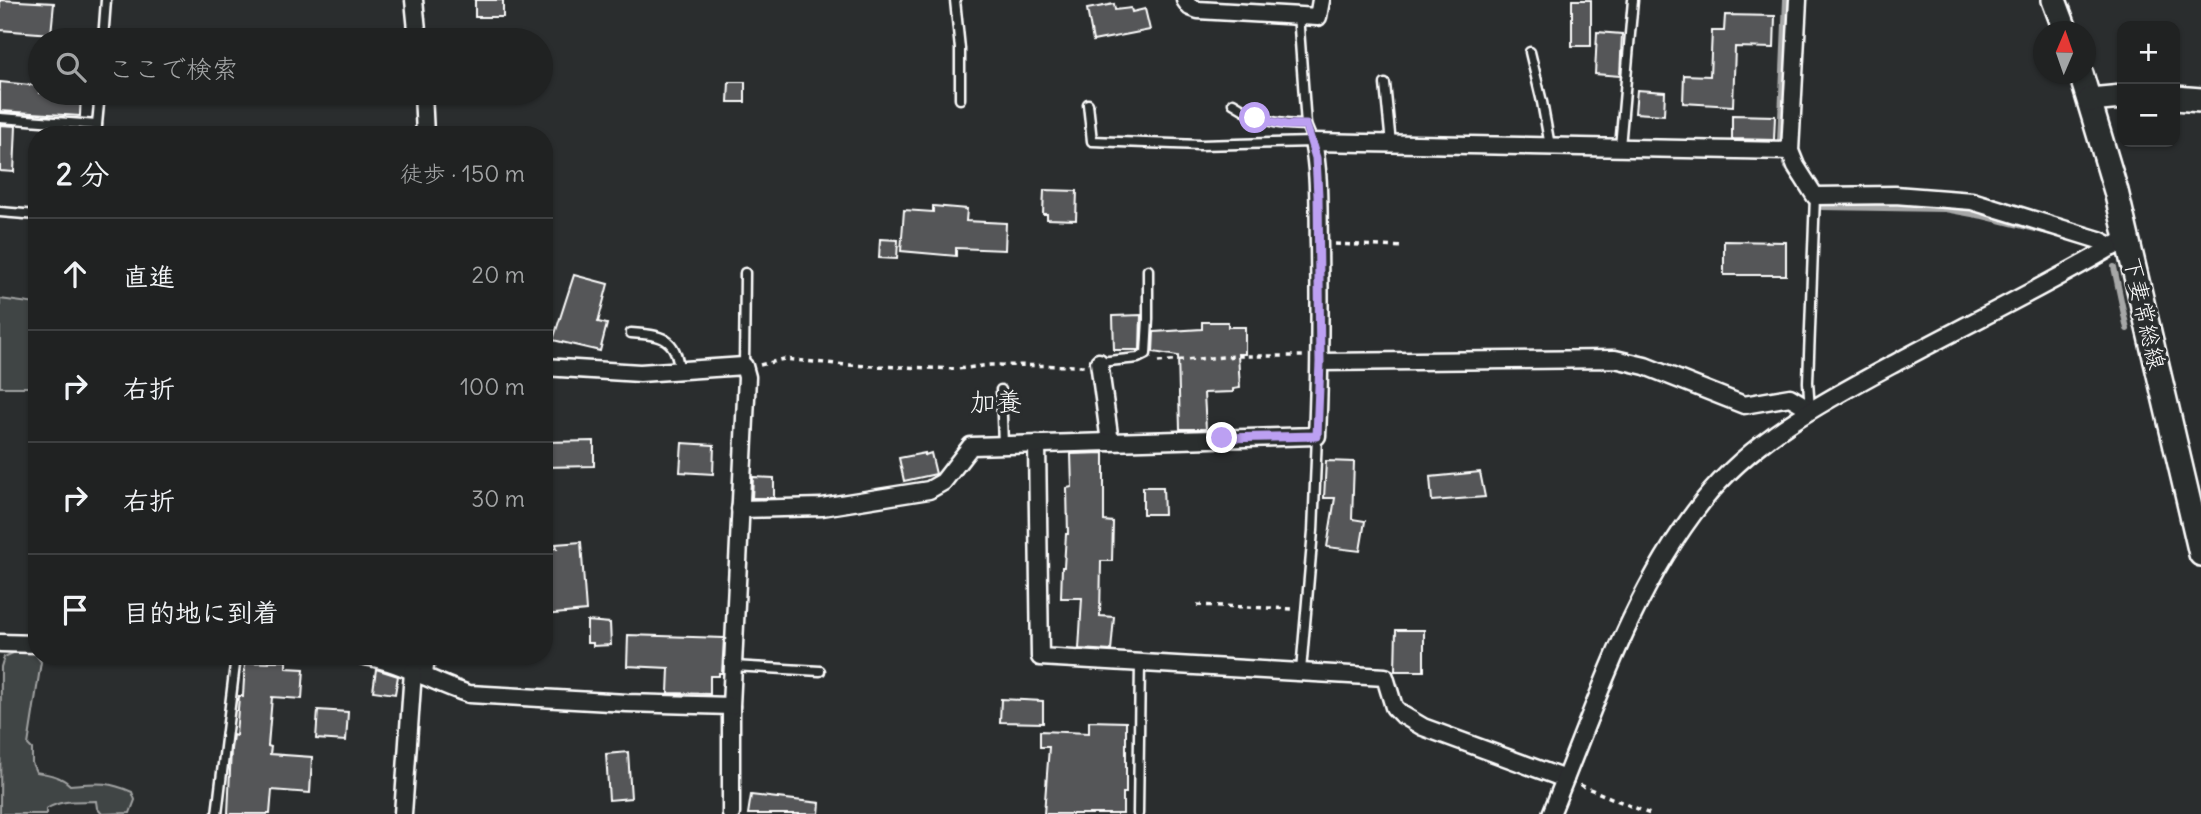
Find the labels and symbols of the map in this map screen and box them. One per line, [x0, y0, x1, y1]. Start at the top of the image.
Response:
north arrow [2033, 21, 2096, 84]
route start [1239, 102, 1270, 133]
street label: 下妻常総線 [2118, 254, 2172, 372]
district label: 加養 [970, 385, 1022, 418]
route end [1206, 422, 1237, 453]

